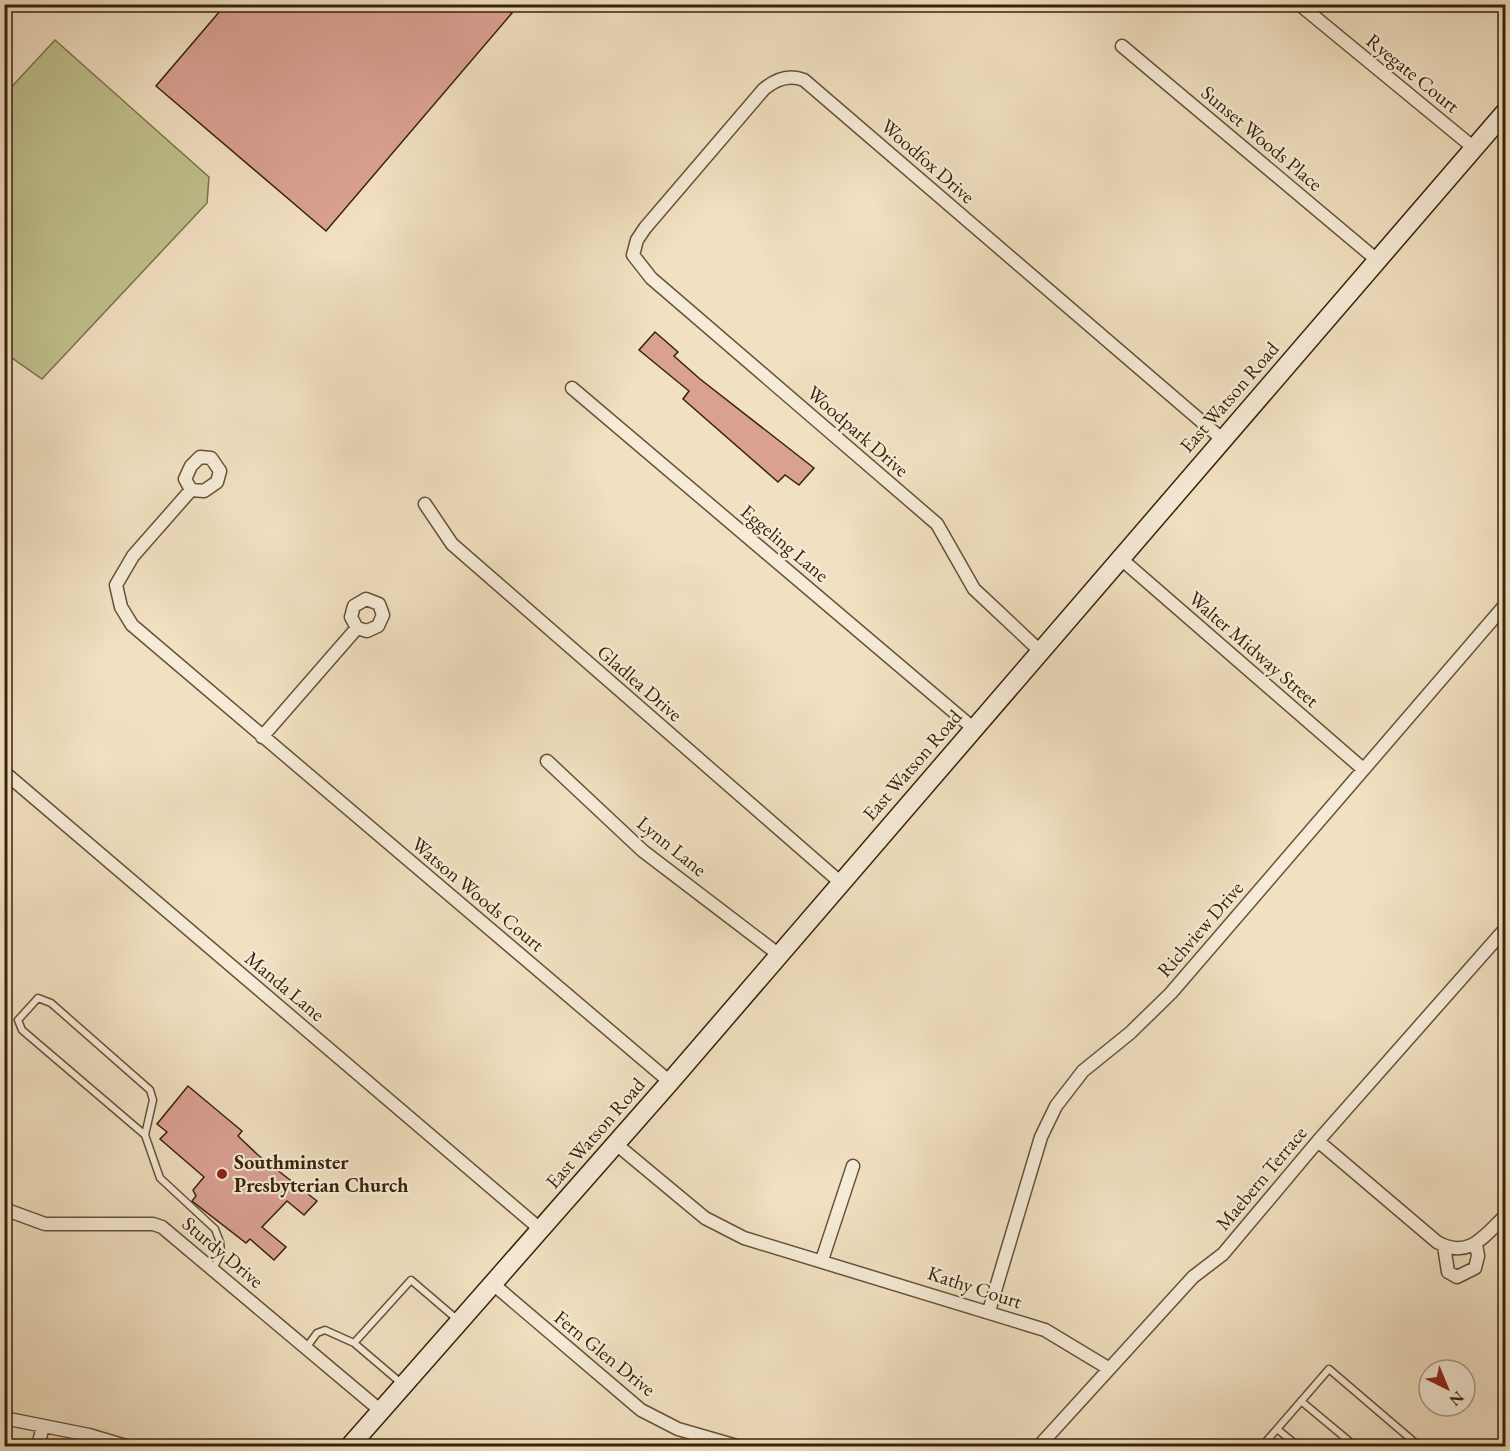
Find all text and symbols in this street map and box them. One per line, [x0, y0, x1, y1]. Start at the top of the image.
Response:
street label: Ryegate Court [1361, 27, 1466, 119]
street label: Sunset Woods Place [1196, 80, 1328, 197]
street label: Woodfox Drive [875, 113, 981, 209]
street label: East Watson Road [1174, 335, 1285, 458]
street label: Woodpark Drive [802, 380, 915, 483]
street label: Eggeling Lane [735, 499, 835, 588]
street label: Walter Midway Street [1183, 585, 1325, 713]
street label: Gladlea Drive [592, 639, 688, 727]
street label: East Watson Road [857, 703, 968, 826]
street label: Lynn Lane [632, 810, 712, 882]
street label: Watson Woods Court [406, 831, 550, 958]
street label: Richview Drive [1151, 875, 1249, 982]
street label: Manda Lane [240, 945, 330, 1027]
street label: East Watson Road [540, 1071, 651, 1194]
street label: Maebern Terrace [1210, 1120, 1312, 1236]
place label: Southminster Presbyterian Church [234, 1149, 408, 1198]
marker: Southminster Presbyterian Church [215, 1167, 229, 1181]
street label: Sturdy Drive [177, 1210, 269, 1294]
street label: Kathy Court [924, 1260, 1026, 1315]
street label: Fern Glen Drive [549, 1304, 661, 1402]
north arrow [1417, 1358, 1477, 1418]
text: N [1445, 1387, 1469, 1411]

